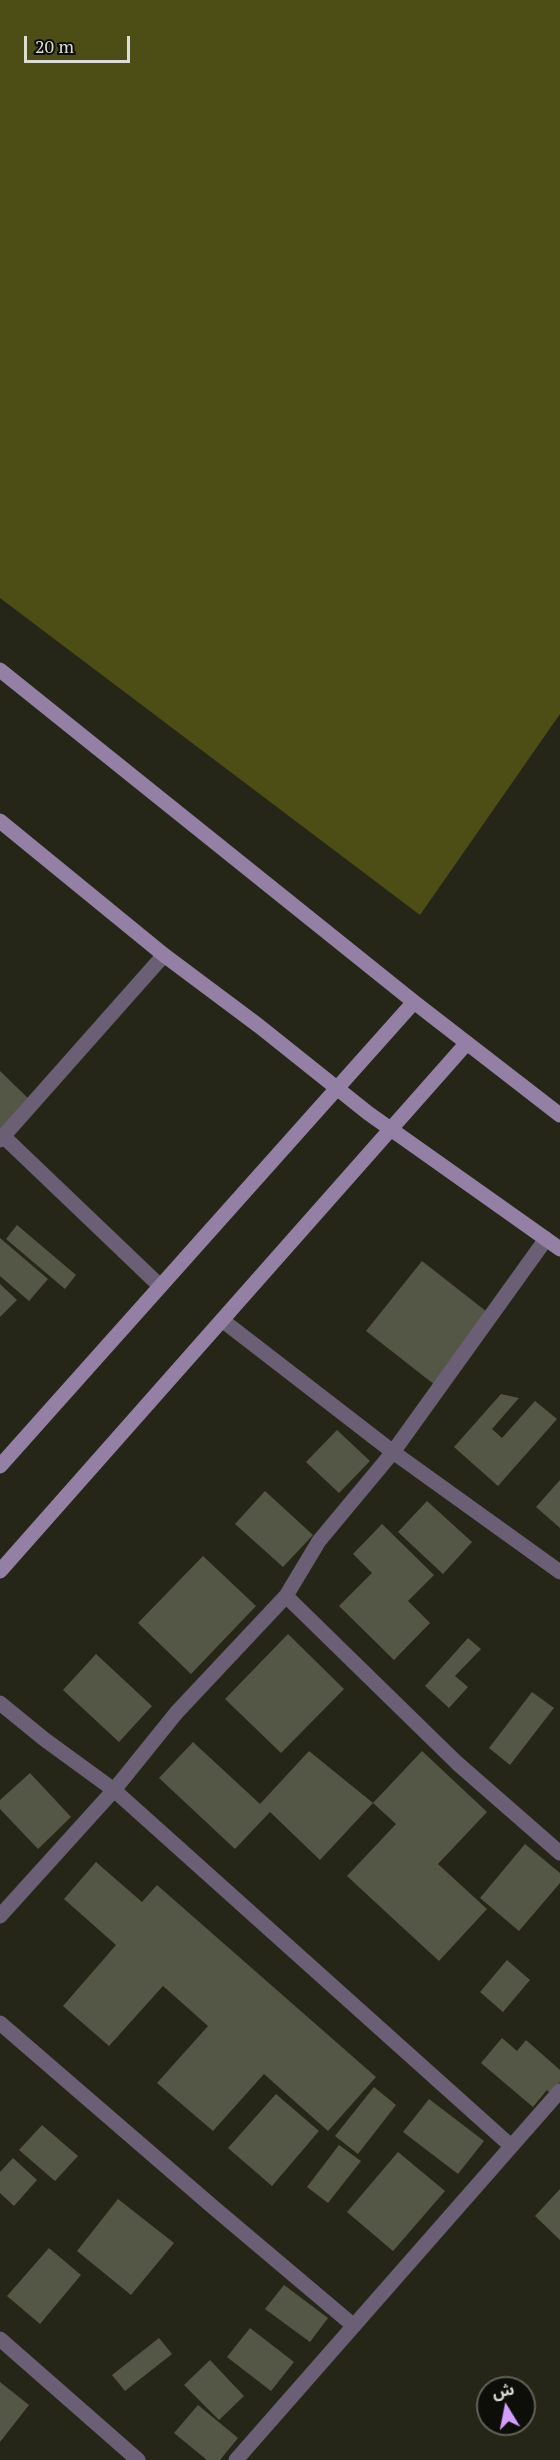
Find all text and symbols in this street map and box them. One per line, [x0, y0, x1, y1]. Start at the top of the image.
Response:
scale bar [27, 24, 134, 62]
text: 20 m [35, 34, 74, 58]
north arrow [476, 2376, 536, 2436]
text: ش [491, 2378, 516, 2403]

